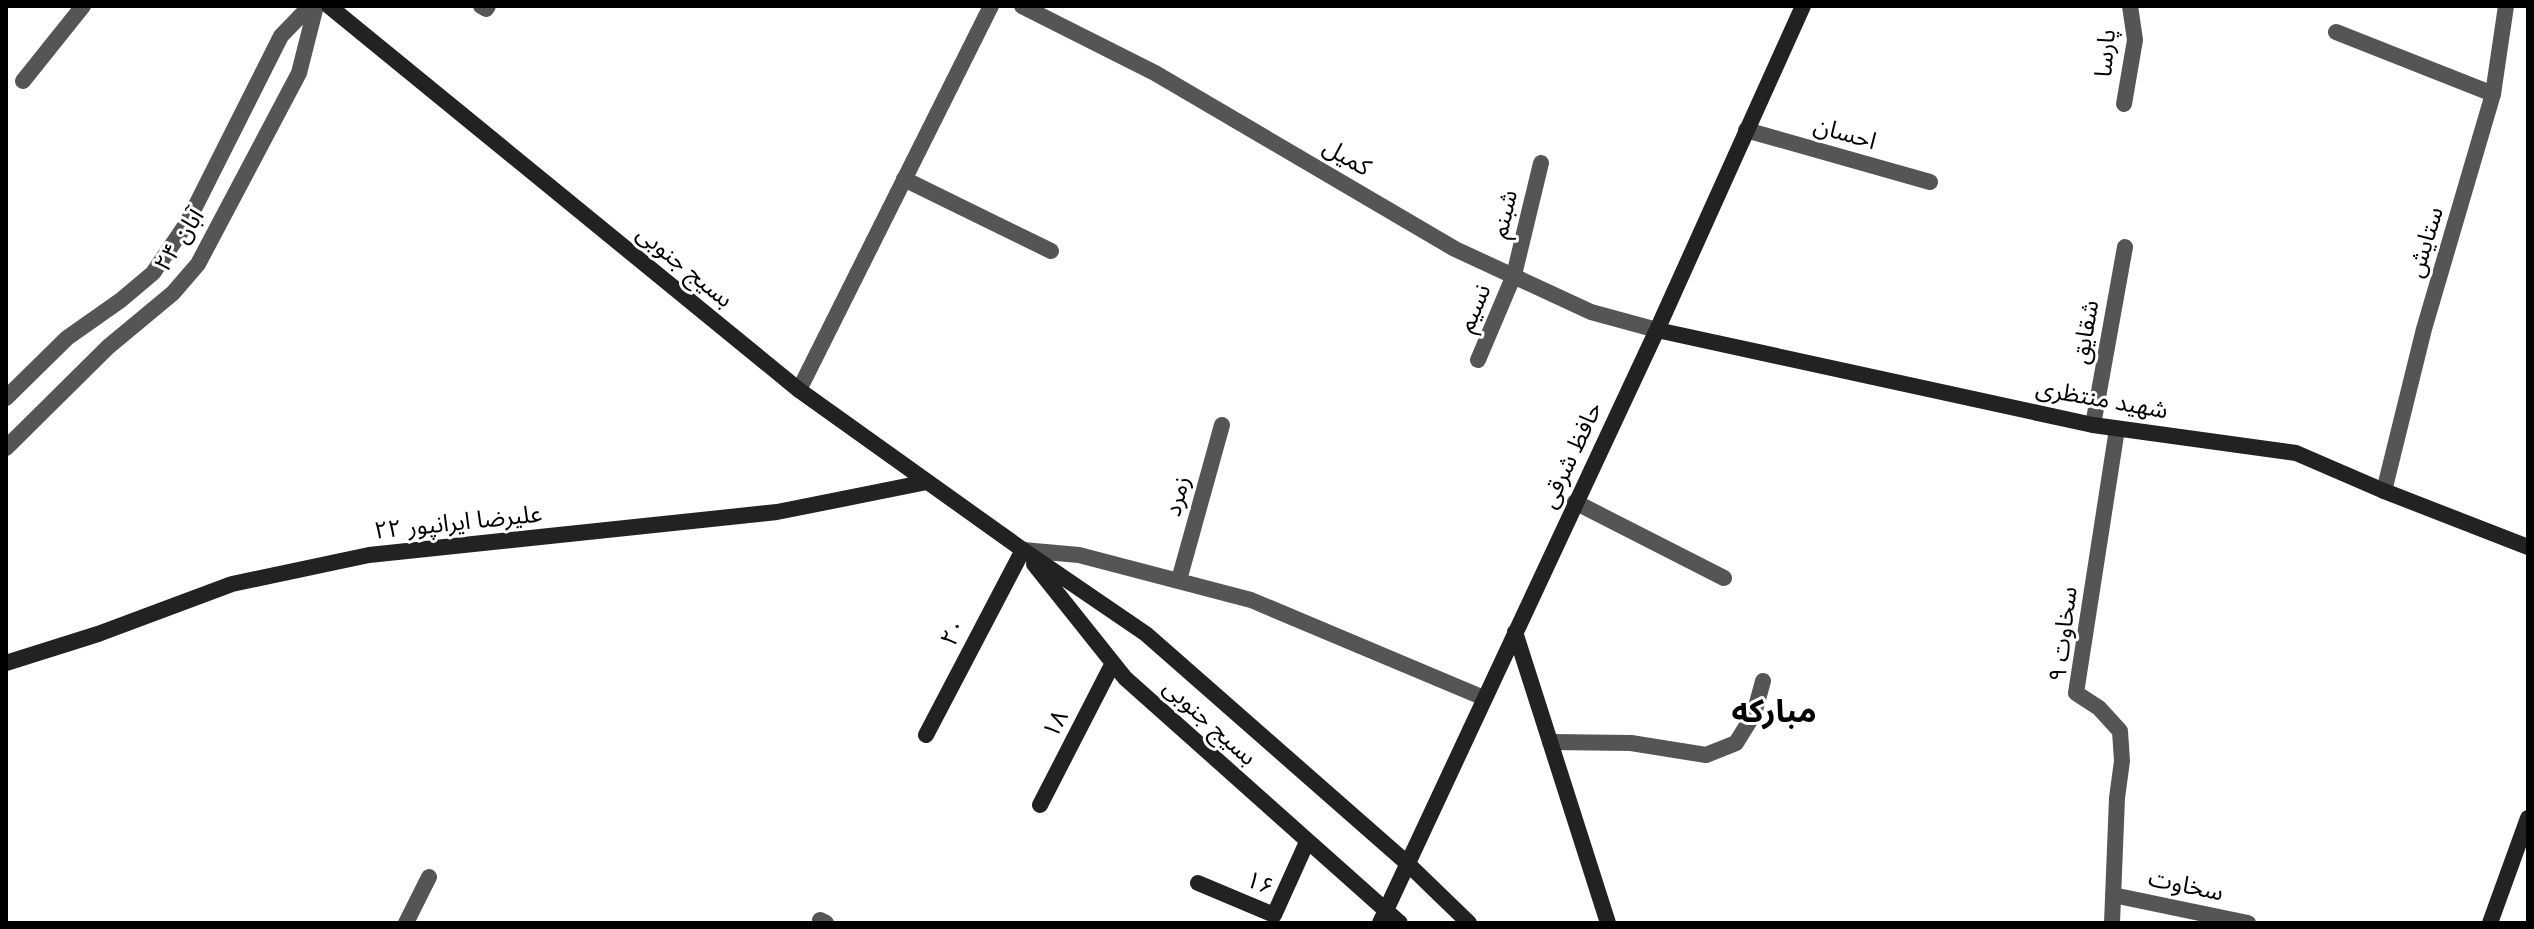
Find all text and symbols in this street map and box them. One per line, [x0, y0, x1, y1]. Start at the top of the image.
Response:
street label: پارسا [2085, 27, 2122, 78]
street label: احسان [1810, 107, 1881, 156]
street label: کمیل [1318, 129, 1379, 183]
street label: شبنم [1481, 186, 1526, 242]
street label: آبان ۲۴ [145, 200, 211, 277]
street label: ستایش [2397, 202, 2450, 281]
street label: بسیج جنوبی [629, 216, 741, 316]
street label: نسیم [1448, 278, 1499, 337]
street label: شقایق [2062, 297, 2105, 366]
street label: شهید منتظری [2034, 370, 2171, 425]
street label: حافظ شرقی [1531, 396, 1609, 513]
street label: زمرد [1154, 472, 1197, 520]
street label: علیرضا ایرانپور ۲۲ [372, 495, 543, 546]
street label: سخاوت ۹ [2039, 584, 2084, 683]
street label: ۲۰ [931, 612, 973, 651]
street label: بسیج جنوبی [1156, 670, 1265, 773]
district label: مبارکه [1731, 688, 1817, 731]
street label: ۱۸ [1033, 703, 1075, 743]
street label: سخاوت [2146, 860, 2227, 908]
street label: ۱۶ [1242, 861, 1279, 902]

